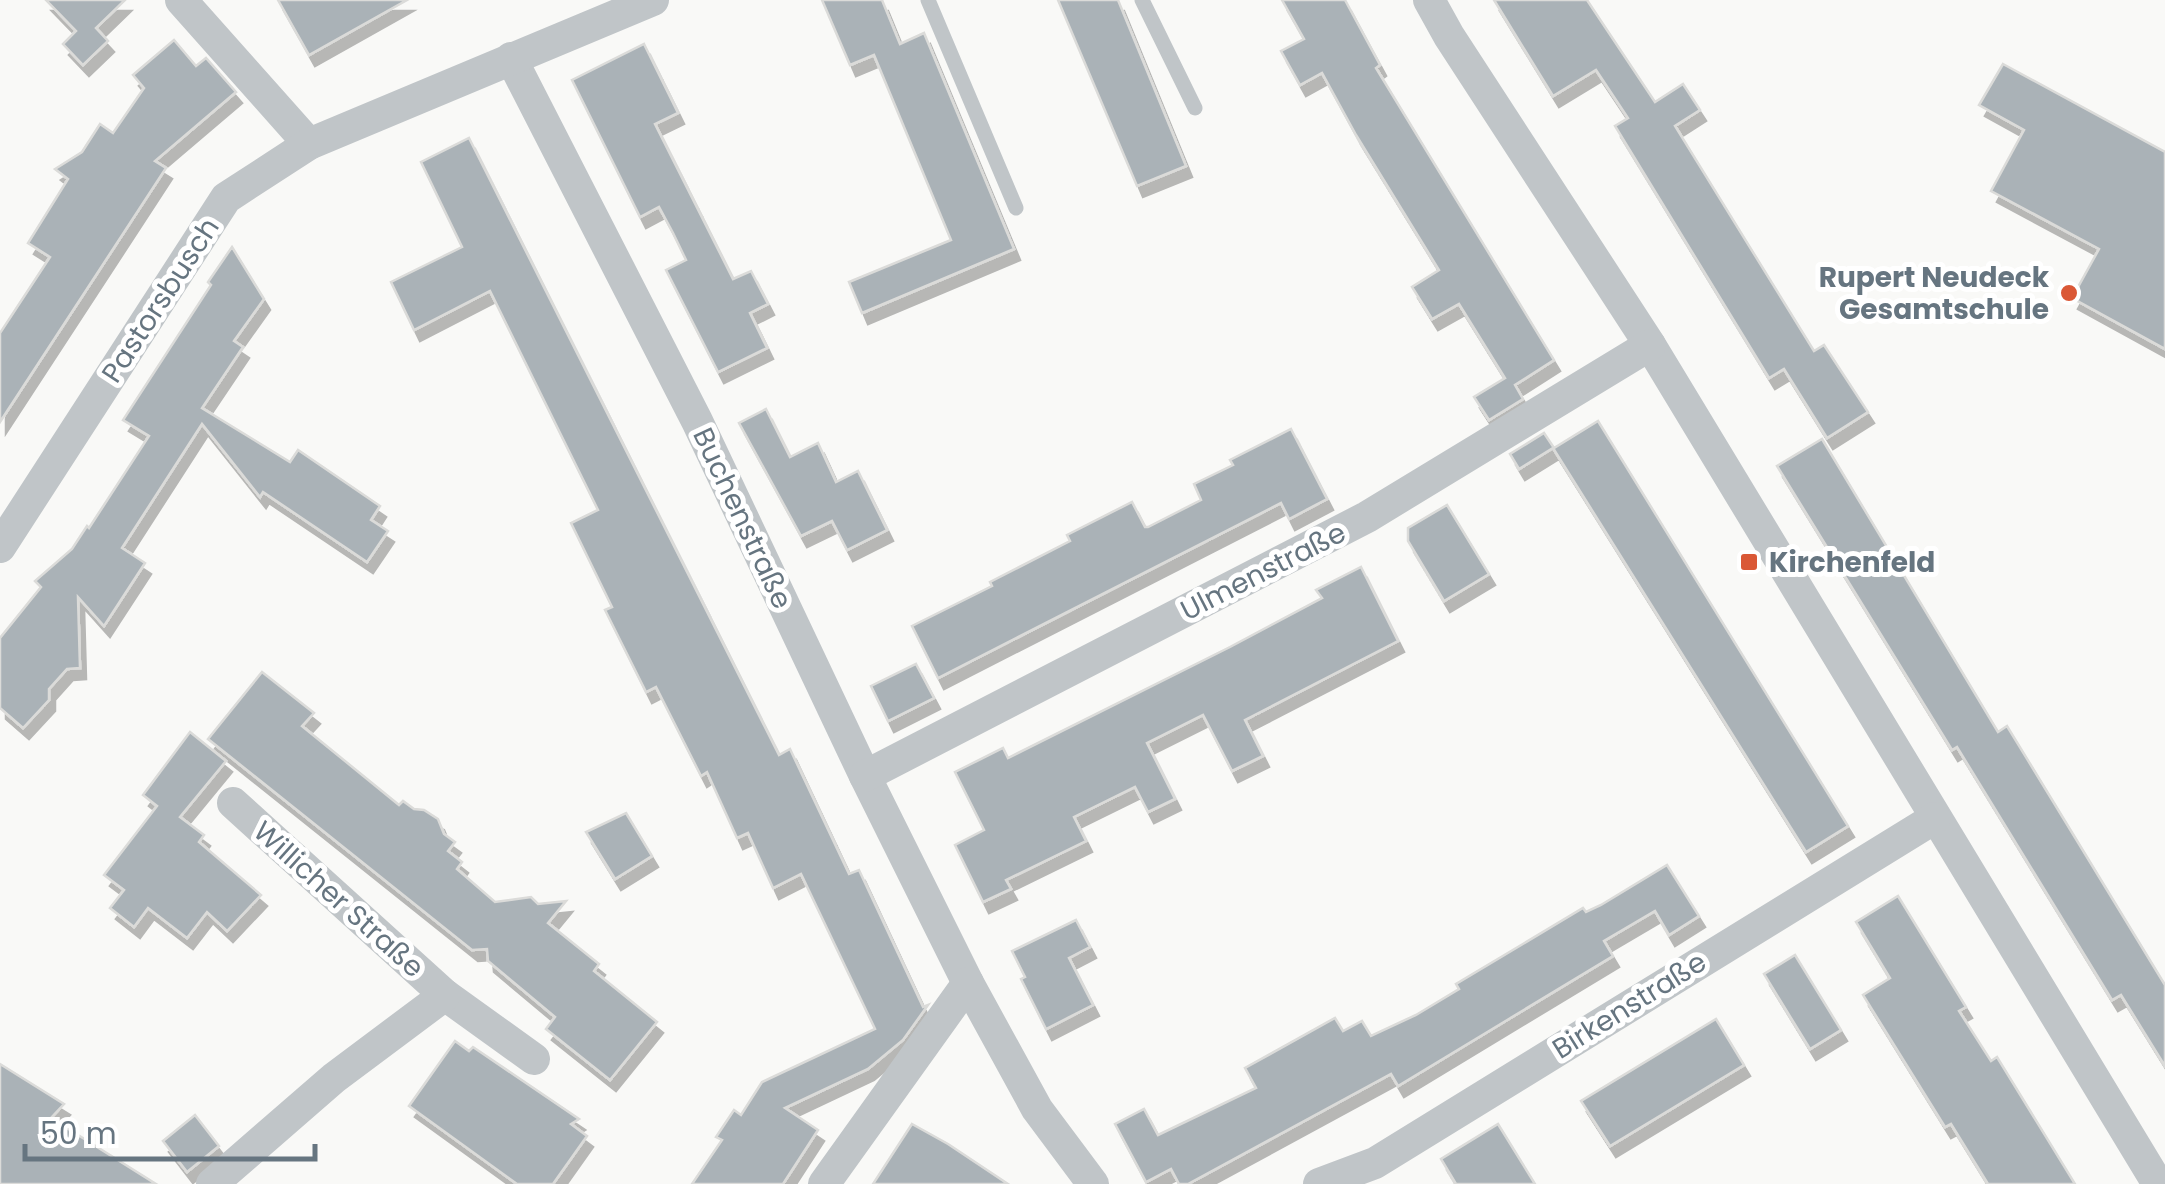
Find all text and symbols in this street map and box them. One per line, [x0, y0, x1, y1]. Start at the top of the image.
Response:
street label: Pastorsbusch [93, 210, 228, 390]
place label: Rupert Neudeck Gesamtschule [1819, 258, 2050, 329]
marker: Rupert Neudeck Gesamtschule [2058, 282, 2080, 304]
street label: Buchenstraße [683, 421, 802, 615]
street label: Ulmenstraße [1174, 513, 1353, 630]
place label: Kirchenfeld [1769, 543, 1935, 582]
marker: Kirchenfeld [1738, 551, 1760, 573]
street label: Willicher Straße [245, 812, 433, 987]
street label: Birkenstraße [1545, 943, 1714, 1068]
scale bar [25, 1099, 315, 1161]
text: 50 m [40, 1112, 117, 1155]

